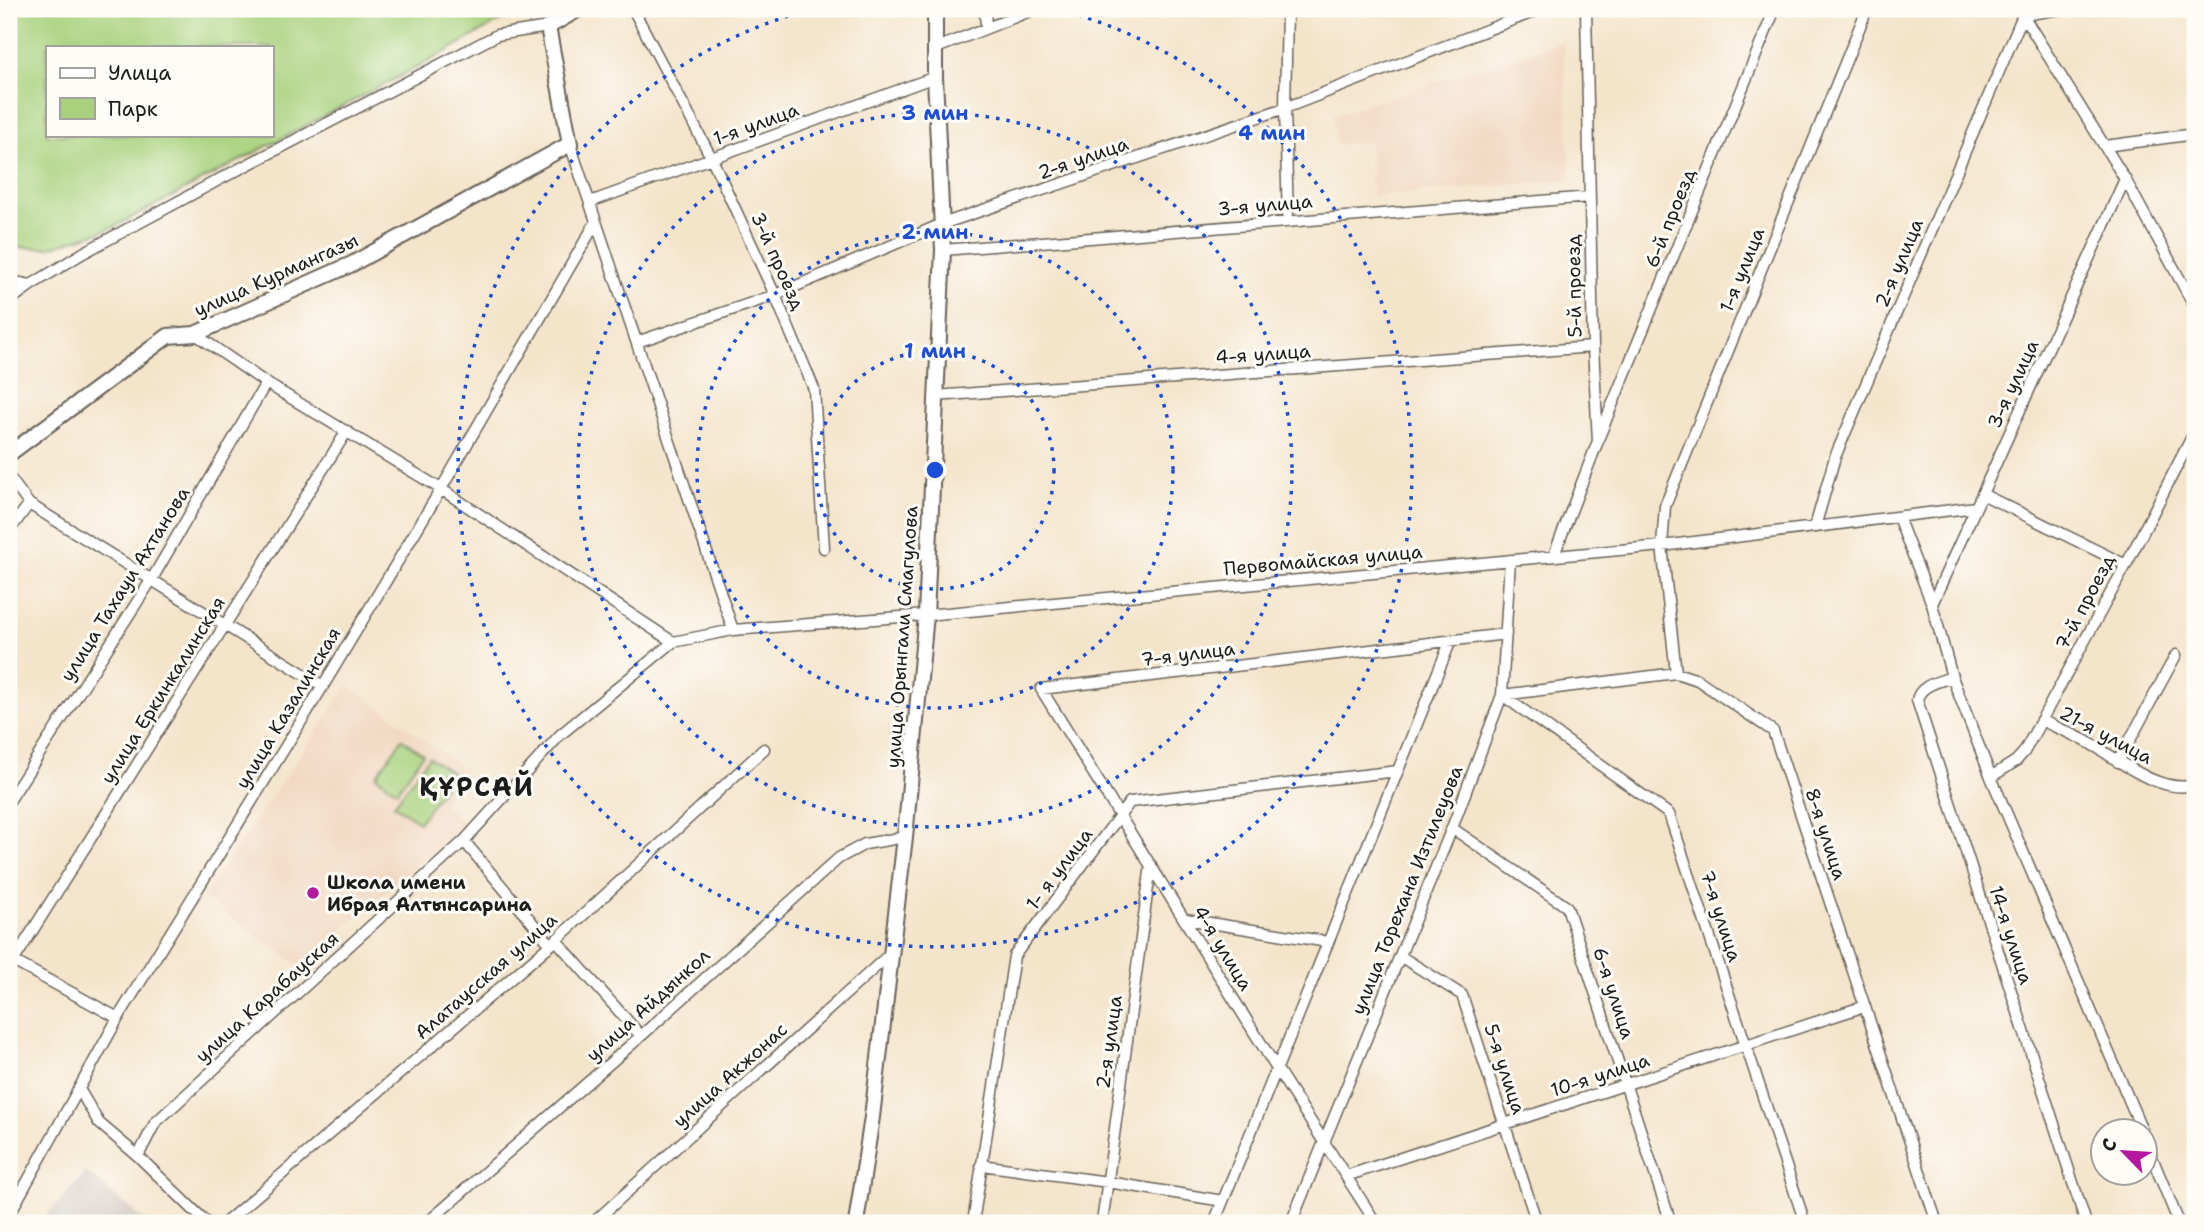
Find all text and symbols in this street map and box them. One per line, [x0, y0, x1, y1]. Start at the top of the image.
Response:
legend [46, 46, 273, 136]
text: Улица [108, 59, 171, 87]
text: Парк [108, 95, 158, 123]
street label: 1-я улица [710, 97, 802, 151]
text: 3 мин [901, 99, 969, 127]
text: 4 мин [1238, 119, 1306, 147]
street label: 2-я улица [1034, 131, 1132, 185]
street label: 6-й проезд [1639, 165, 1701, 271]
street label: 3-я улица [1217, 188, 1314, 222]
street label: 3-й проезд [745, 208, 811, 314]
street label: 2-я улица [1869, 215, 1929, 311]
text: 2 мин [901, 218, 969, 246]
street label: 1-я улица [1714, 224, 1770, 316]
street label: улица Курмангазы [190, 228, 362, 322]
street label: 5-й проезд [1561, 234, 1587, 338]
street label: 3-я улица [1982, 335, 2044, 432]
text: 1 мин [904, 337, 966, 365]
street label: 4-я улица [1215, 338, 1312, 370]
centre of rings [923, 458, 947, 482]
street label: улица Тахауи Ахтанова [55, 482, 195, 686]
street label: улица Орынгали Смагулова [880, 505, 924, 769]
street label: Первомайская улица [1223, 539, 1424, 581]
street label: 7-й проезд [2049, 550, 2121, 654]
street label: улица Еркинкалинская [95, 592, 231, 788]
street label: улица Казалинская [230, 623, 346, 793]
street label: 7-я улица [1139, 636, 1237, 672]
street label: 21-я улица [2055, 700, 2157, 770]
street label: улица Торехана Изтилеуова [1345, 762, 1469, 1018]
district label: ҚҰРСАЙ [419, 769, 535, 804]
street label: 8-я улица [1799, 785, 1853, 883]
street label: 1- я улица [1020, 823, 1098, 915]
street label: 7-я улица [1694, 867, 1748, 965]
place label: Школа имени Ибрая Алтынсарина [327, 870, 532, 917]
street label: 14-я улица [1983, 882, 2039, 988]
marker: Школа имени Ибрая Алтынсарина [305, 885, 321, 901]
street label: 4-я улица [1188, 901, 1258, 995]
street label: Алатаусская улица [410, 907, 563, 1045]
street label: улица Карабауская [190, 926, 344, 1068]
street label: улица Айдынкол [581, 942, 716, 1067]
street label: 6-я улица [1587, 944, 1641, 1042]
street label: 2-я улица [1090, 994, 1128, 1090]
street label: улица Акжонас [667, 1017, 793, 1133]
street label: 5-я улица [1479, 1021, 1531, 1118]
street label: 10-я улица [1547, 1047, 1653, 1103]
north arrow [2088, 1116, 2158, 1186]
text: С [2095, 1134, 2123, 1156]

